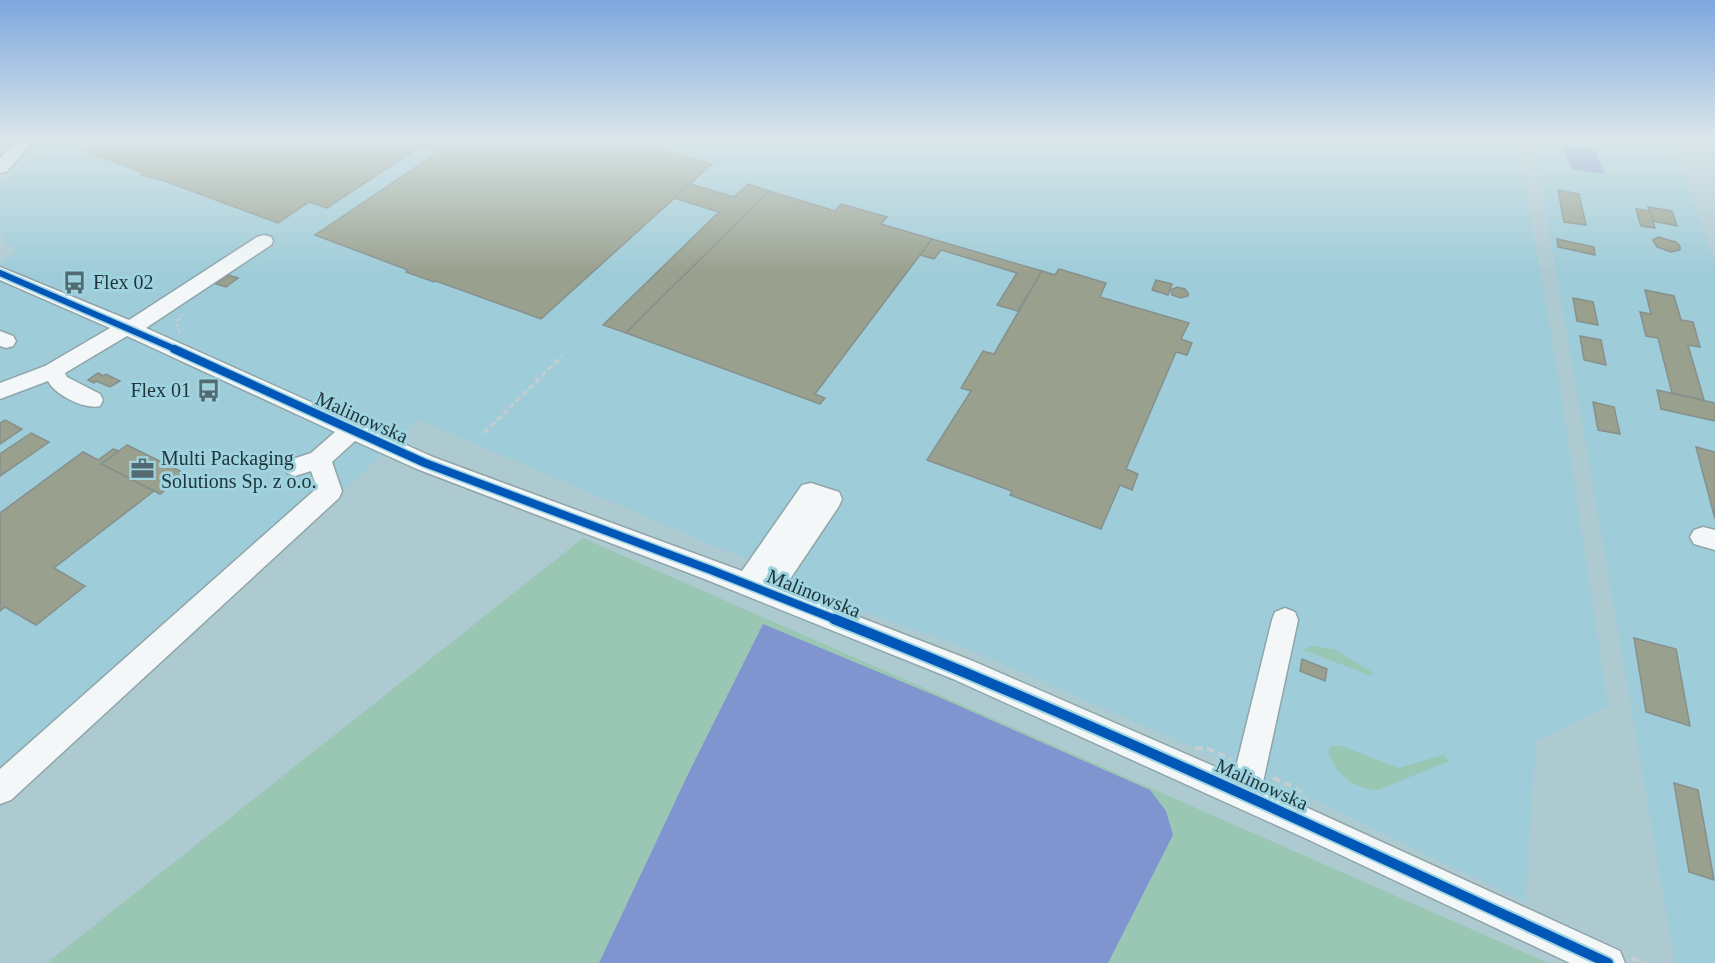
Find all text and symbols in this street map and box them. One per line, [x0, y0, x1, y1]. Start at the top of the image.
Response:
bus stop icon: Flex 02 [62, 269, 88, 295]
place label: Flex 02 [93, 271, 154, 293]
bus stop icon: Flex 01 [196, 377, 222, 403]
place label: Flex 01 [130, 379, 191, 401]
street label: Malinowska [312, 387, 412, 447]
place label: Multi Packaging Solutions Sp. z o.o. [161, 447, 317, 493]
office icon: Multi Packaging Solutions Sp. z o.o. [130, 456, 156, 482]
street label: Malinowska [764, 564, 864, 622]
street label: Malinowska [1212, 754, 1312, 814]

